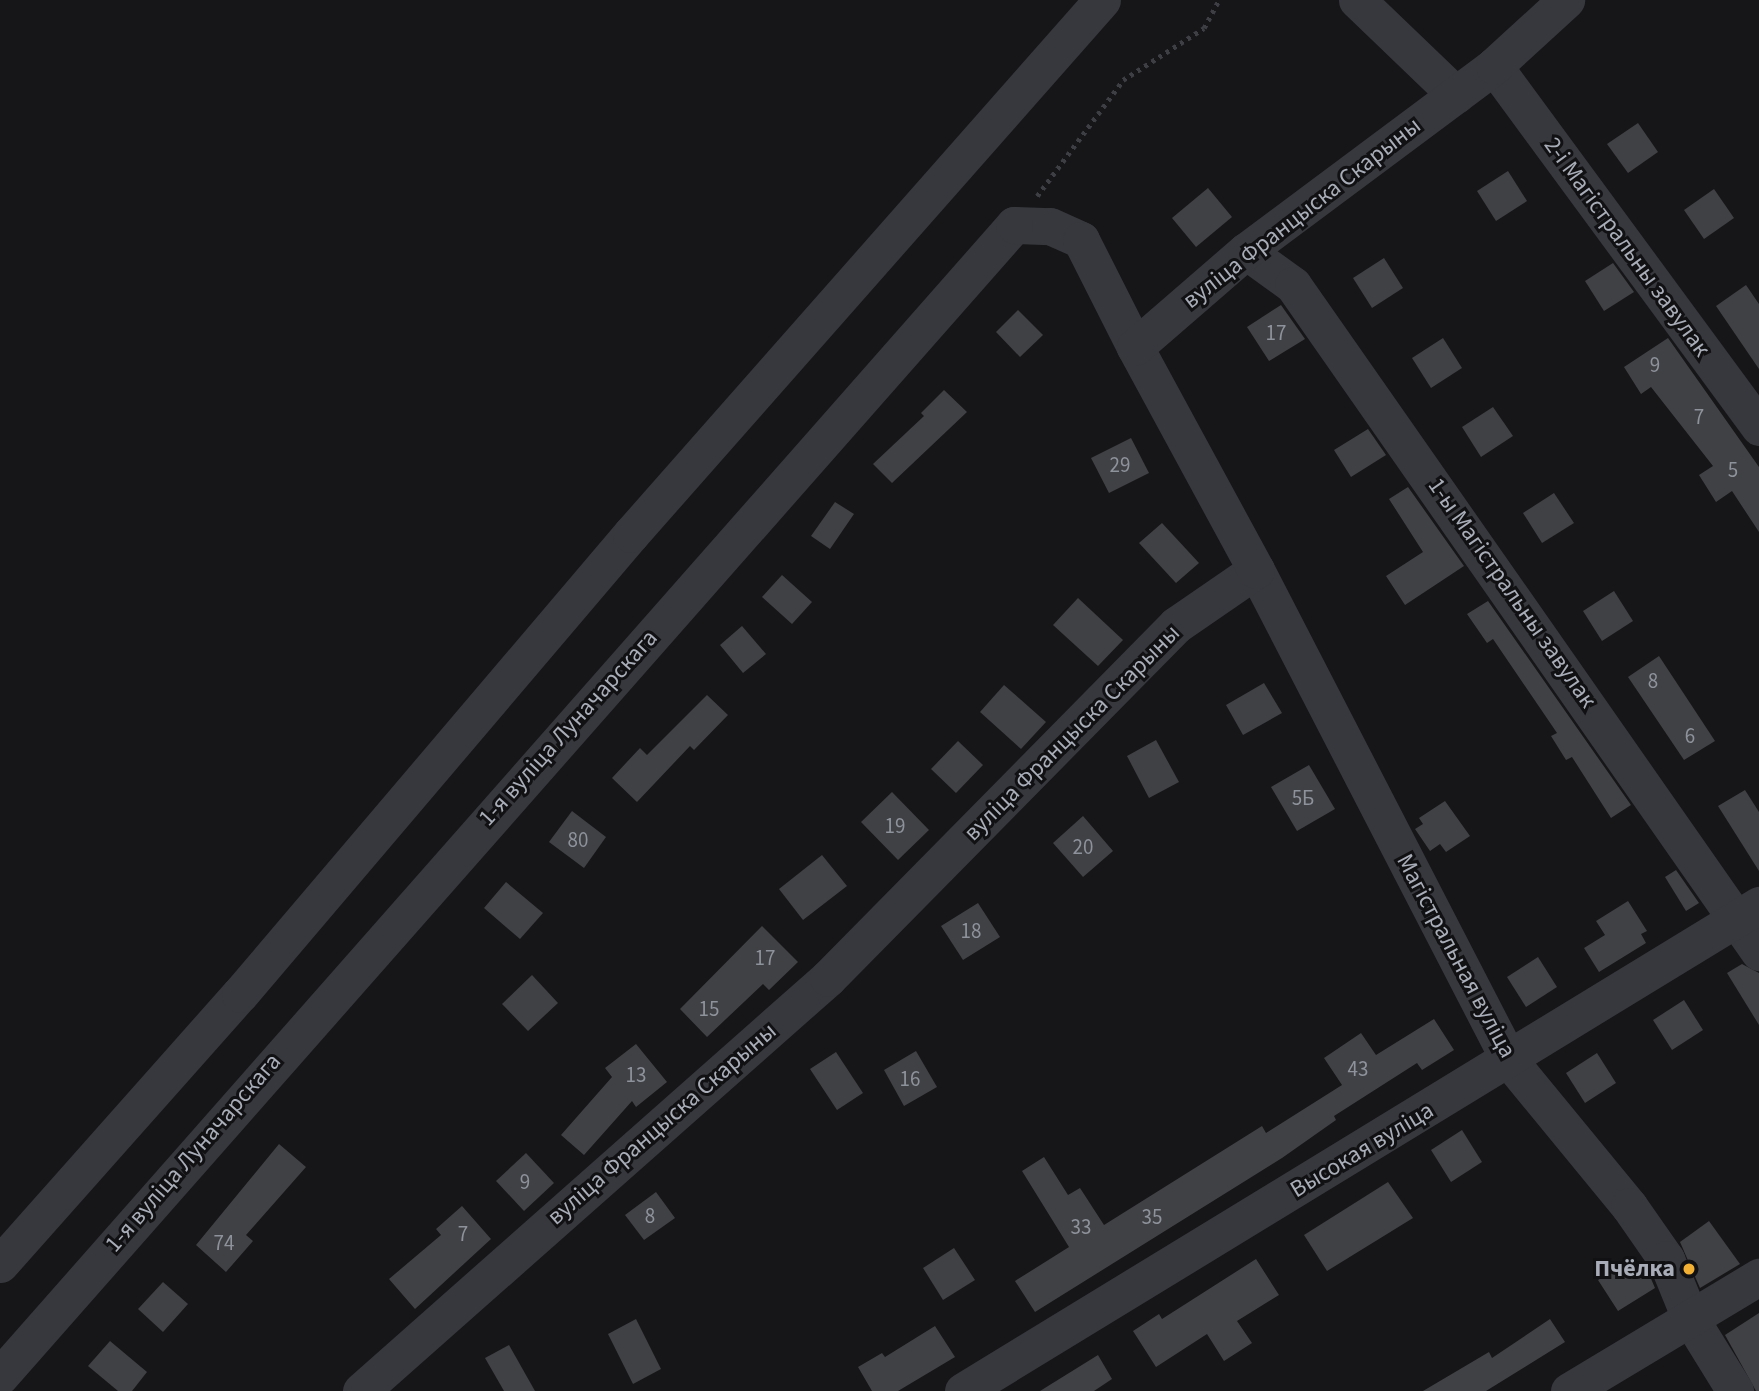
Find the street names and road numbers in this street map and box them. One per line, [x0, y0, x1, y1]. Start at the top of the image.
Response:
street label: вуліца Францыска Скарыны [1177, 111, 1427, 315]
street label: 2-і Магістральны завулак [1538, 132, 1716, 362]
street label: 1-ы Магістральны завулак [1422, 472, 1602, 714]
street label: вуліца Францыска Скарыны [958, 619, 1186, 847]
street label: 1-я вуліца Луначарскага [472, 624, 664, 832]
street label: Магістральная вуліца [1390, 849, 1522, 1063]
street label: вуліца Францыска Скарыны [542, 1017, 782, 1231]
street label: 1-я вуліца Луначарскага [99, 1048, 287, 1258]
street label: Высокая вуліца [1285, 1096, 1439, 1204]

